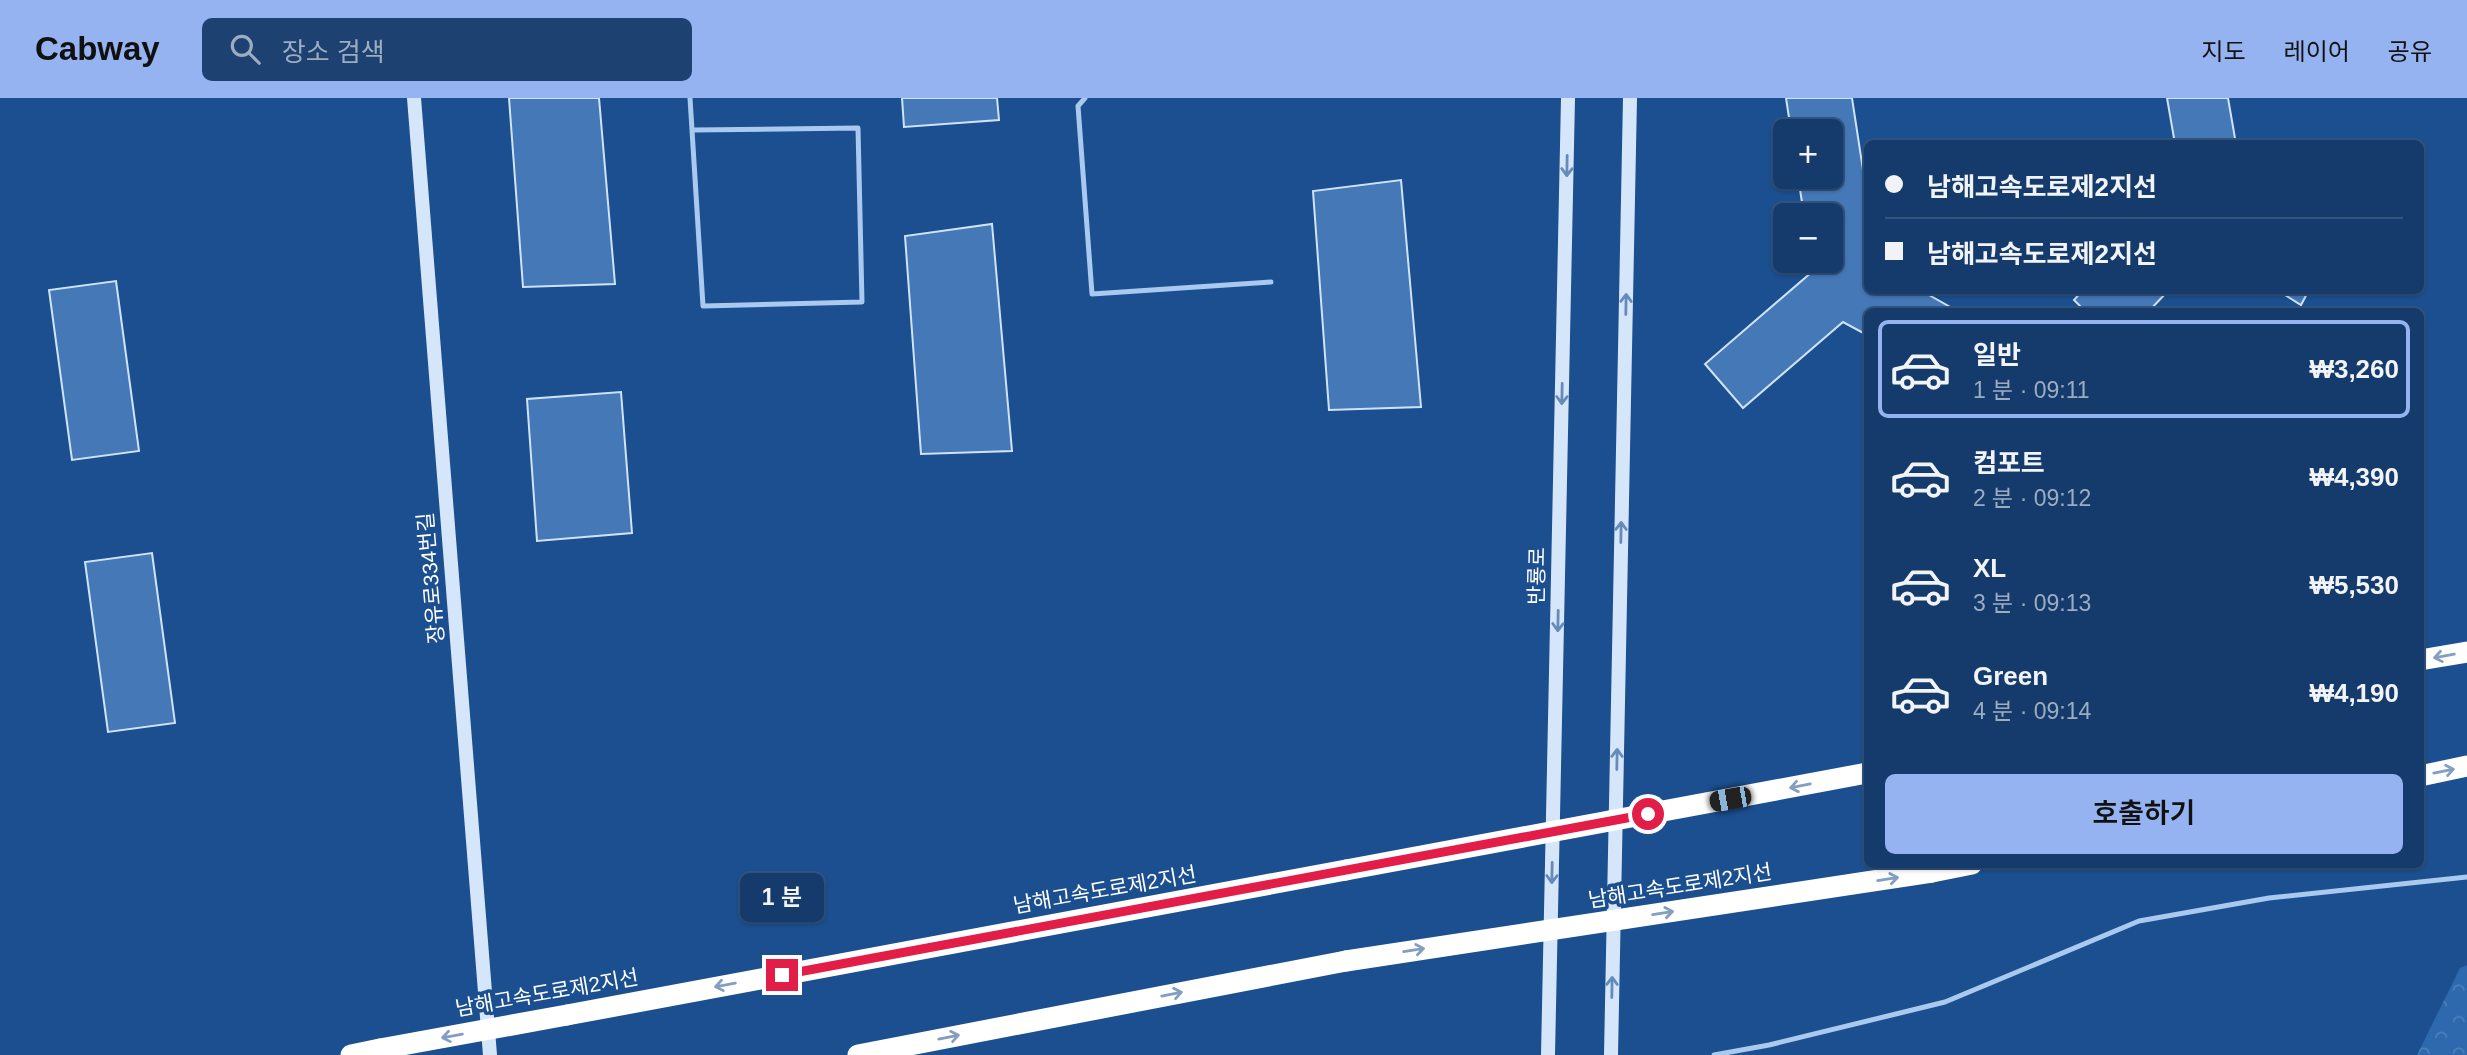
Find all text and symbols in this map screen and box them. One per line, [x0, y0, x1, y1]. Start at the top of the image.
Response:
search box [202, 18, 692, 81]
text: Cabway [35, 30, 160, 67]
icon: search [226, 30, 264, 68]
text: 장소 검색 [282, 37, 385, 67]
text: 지도 [2201, 38, 2246, 65]
text: 레이어 [2284, 38, 2350, 65]
text: 공유 [2388, 38, 2432, 65]
map controls [1773, 119, 1843, 273]
button: + [1773, 119, 1843, 189]
one-way arrow [1560, 154, 1574, 177]
text: 남해고속도로제2지선 [1927, 172, 2157, 202]
button: − [1773, 203, 1843, 273]
text: 남해고속도로제2지선 [1927, 239, 2157, 269]
one-way arrow [1619, 293, 1633, 316]
icon: car [1889, 338, 1952, 401]
text: 일반 [1973, 340, 2021, 370]
text: ₩3,260 [2309, 354, 2399, 384]
text: 1 분 · 09:11 [1973, 377, 2090, 403]
one-way arrow [1556, 382, 1569, 405]
icon: car [1889, 446, 1952, 509]
text: 컴포트 [1973, 448, 2045, 478]
text: ₩4,390 [2309, 462, 2399, 492]
text: 2 분 · 09:12 [1973, 485, 2091, 511]
street label: 장유로334번길 [413, 511, 448, 645]
one-way arrow [1615, 521, 1628, 544]
street label: 반룡로 [1524, 547, 1549, 605]
text: XL [1973, 553, 2006, 583]
icon: car [1889, 554, 1952, 617]
text: ₩5,530 [2309, 570, 2399, 600]
text: 3 분 · 09:13 [1973, 590, 2091, 616]
one-way arrow [1551, 609, 1564, 632]
one-way arrow [2433, 650, 2456, 663]
text: Green [1973, 661, 2048, 691]
icon: car [1889, 662, 1952, 725]
text: ₩4,190 [2309, 678, 2399, 708]
text: 4 분 · 09:14 [1973, 698, 2091, 724]
one-way arrow [1610, 748, 1623, 771]
one-way arrow [2432, 764, 2455, 777]
button: 호출하기 [1885, 774, 2403, 854]
one-way arrow [1789, 780, 1812, 793]
car [1708, 785, 1753, 813]
route start [1632, 798, 1664, 830]
street label: 남해고속도로제2지선 [1586, 860, 1773, 911]
one-way arrow [1545, 861, 1559, 884]
street label: 남해고속도로제2지선 [1012, 862, 1198, 917]
one-way arrow [1876, 872, 1899, 885]
callout: 1 분 [740, 874, 824, 922]
text: 1 분 [762, 884, 802, 910]
one-way arrow [1651, 906, 1674, 919]
one-way arrow [1402, 944, 1424, 957]
route end [766, 959, 798, 991]
street label: 남해고속도로제2지선 [454, 965, 640, 1020]
one-way arrow [1605, 976, 1619, 999]
one-way arrow [714, 979, 737, 993]
one-way arrow [1160, 987, 1183, 1000]
one-way arrow [441, 1029, 463, 1043]
one-way arrow [937, 1030, 960, 1044]

